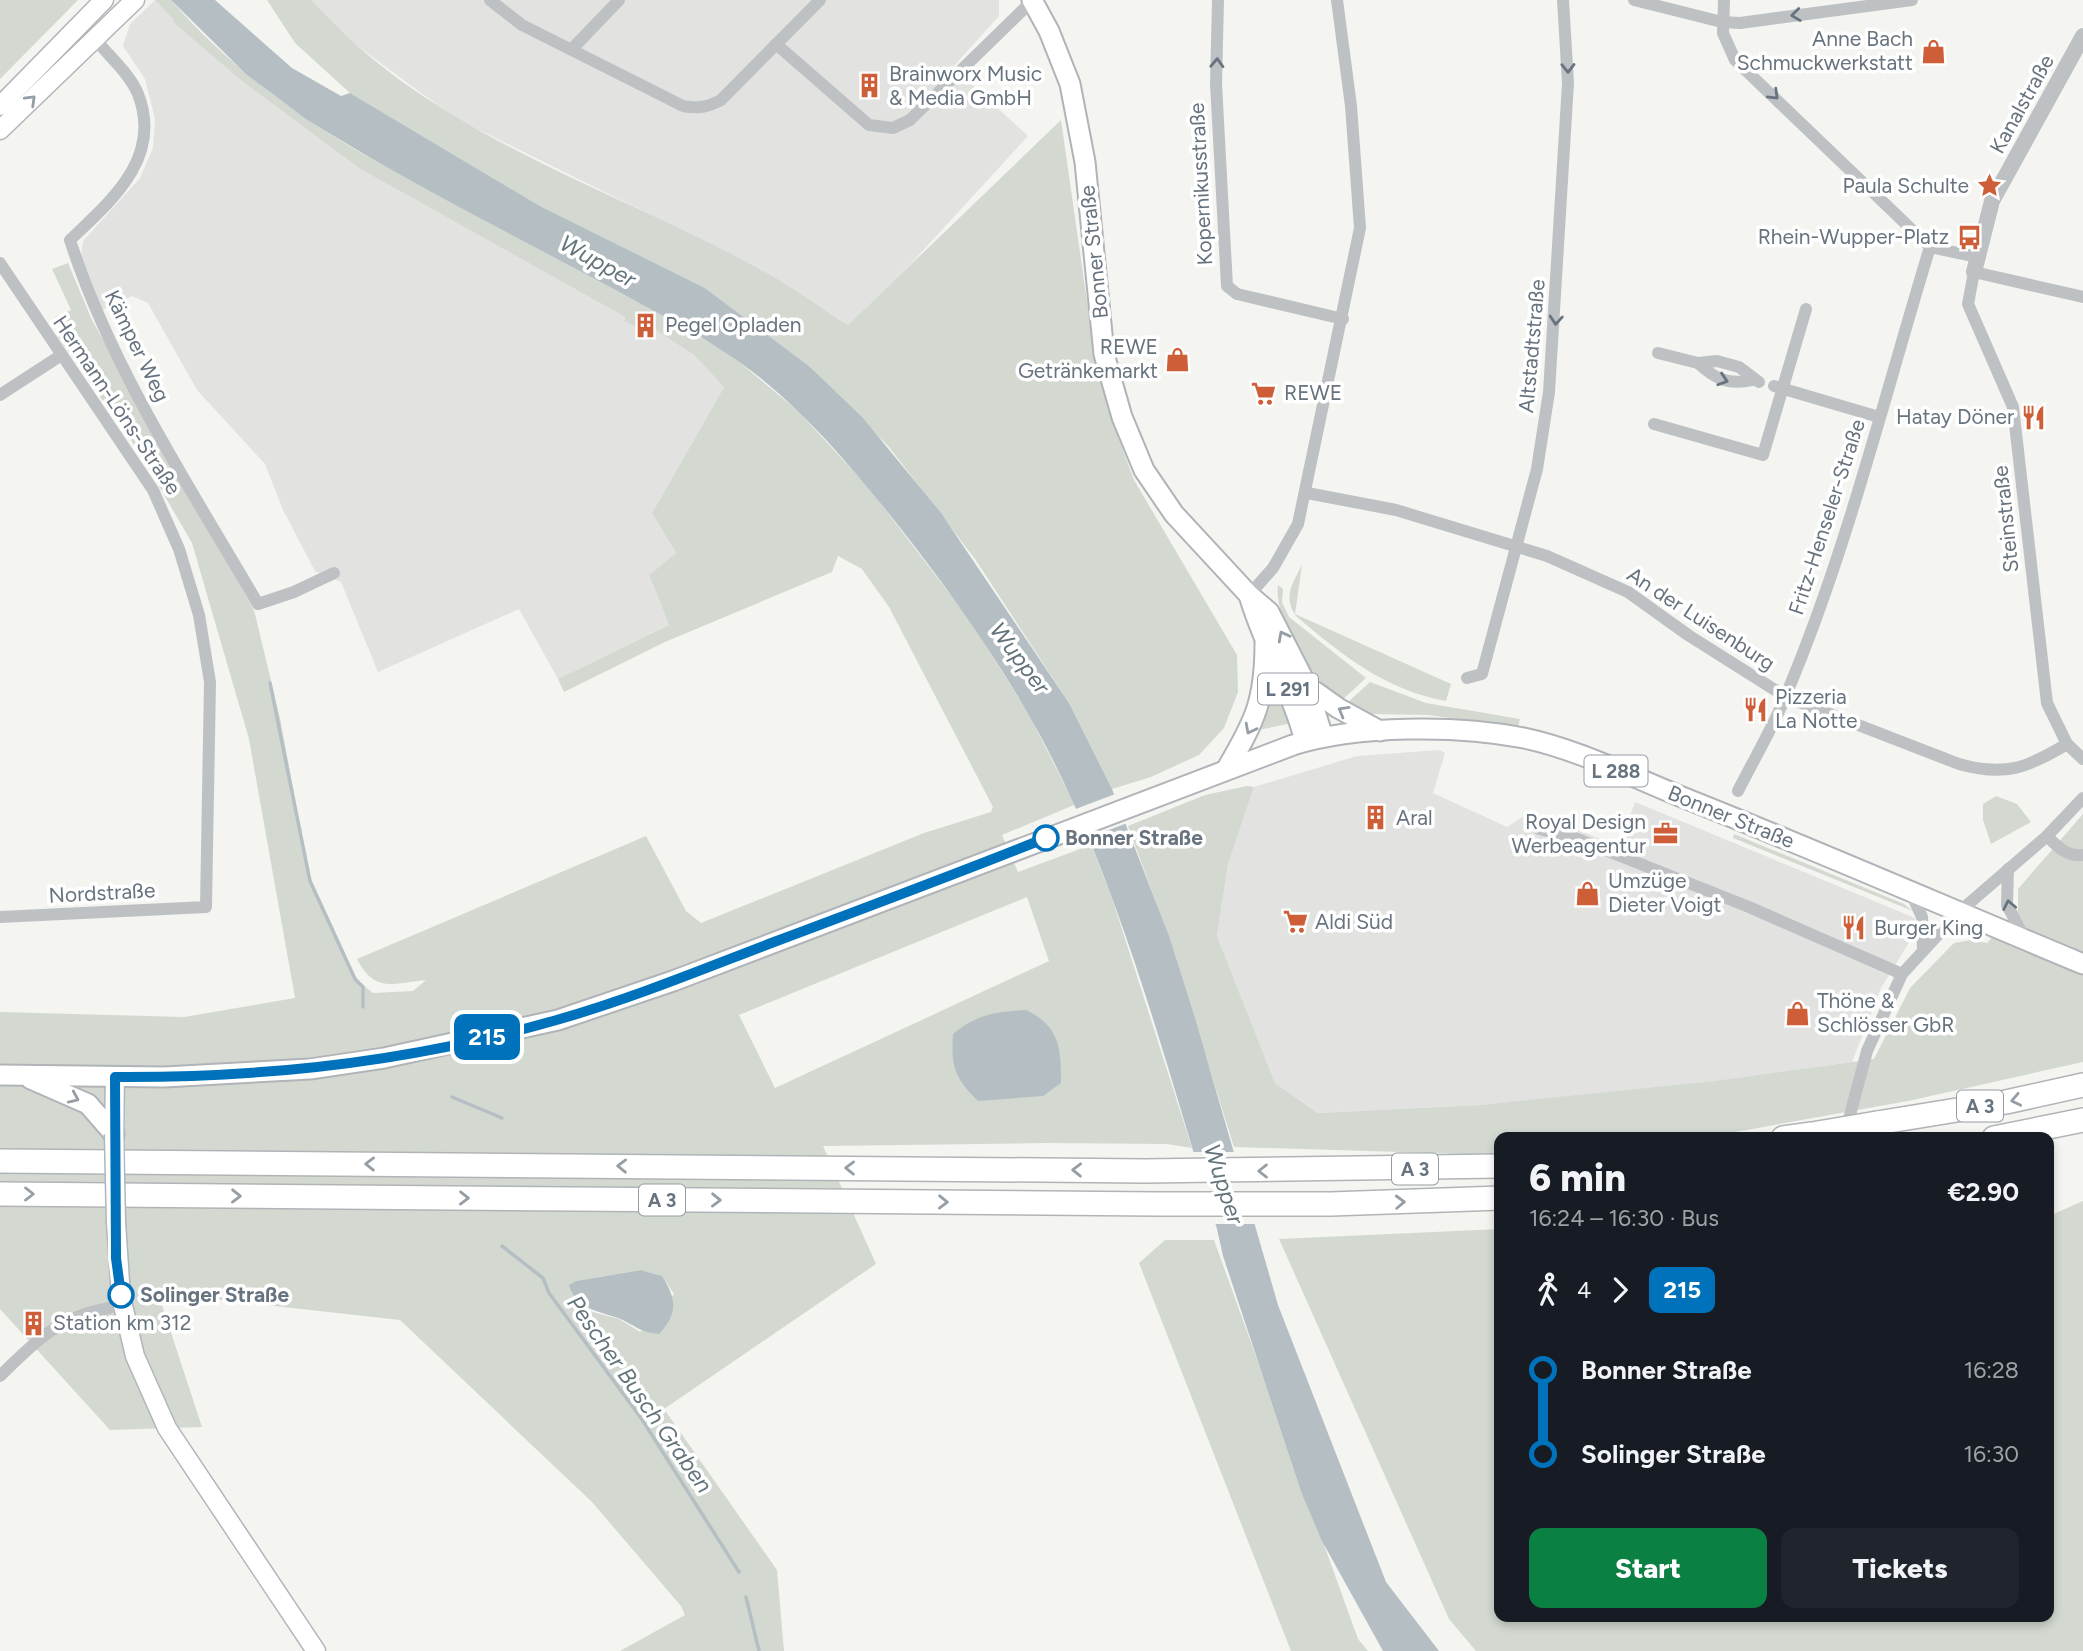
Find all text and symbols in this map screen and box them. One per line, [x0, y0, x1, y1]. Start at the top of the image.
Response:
one-way arrow [1790, 8, 1802, 23]
place label: Anne Bach Schmuckwerkstatt [1737, 26, 1913, 75]
shop icon: Anne Bach Schmuckwerkstatt [1919, 37, 1947, 65]
street label: Kanalstraße [1984, 50, 2059, 158]
one-way arrow [1209, 57, 1224, 68]
place label: Brainworx Music & Media GmbH [889, 61, 1042, 110]
one-way arrow [1560, 63, 1576, 74]
building icon: Brainworx Music & Media GmbH [855, 72, 883, 100]
one-way arrow [1766, 87, 1778, 99]
one-way arrow [22, 96, 35, 108]
street label: Kopernikusstraße [1184, 102, 1217, 266]
place icon: Paula Schulte [1975, 172, 2003, 200]
place label: Paula Schulte [1842, 173, 1969, 198]
street label: Bonner Straße [1074, 184, 1113, 320]
bus stop icon: Rhein-Wupper-Platz [1955, 223, 1983, 251]
place label: Rhein-Wupper-Platz [1758, 224, 1949, 249]
water label: Wupper [555, 229, 642, 294]
street label: Altstadtstraße [1513, 278, 1550, 414]
street label: Kämper Weg [100, 286, 175, 405]
street label: Hermann-Löns-Straße [48, 311, 187, 499]
building icon: Pegel Opladen [631, 311, 659, 339]
place label: Pegel Opladen [665, 312, 802, 337]
one-way arrow [1548, 314, 1563, 325]
place label: REWE Getränkemarkt [1018, 334, 1158, 383]
shop icon: REWE Getränkemarkt [1164, 345, 1192, 373]
one-way arrow [1717, 372, 1729, 386]
supermarket icon: REWE [1250, 379, 1278, 407]
place label: REWE [1284, 380, 1342, 405]
restaurant icon: Hatay Döner [2020, 403, 2048, 431]
place label: Hatay Döner [1896, 404, 2014, 429]
street label: Fritz-Henseler-Straße [1783, 416, 1870, 618]
street label: Steinstraße [1987, 464, 2024, 574]
street label: An der Luisenburg [1623, 562, 1780, 676]
water label: Wupper [984, 617, 1057, 700]
one-way arrow [1278, 631, 1292, 643]
road number: L 291 [1258, 674, 1318, 704]
place label: Pizzeria La Notte [1775, 684, 1858, 733]
restaurant icon: Pizzeria La Notte [1741, 695, 1769, 723]
one-way arrow [1338, 706, 1350, 719]
one-way arrow [1244, 722, 1258, 734]
road number: L 288 [1584, 756, 1648, 786]
street label: Bonner Straße [1664, 780, 1798, 853]
building icon: Aral [1362, 804, 1390, 832]
place label: Aral [1396, 805, 1433, 830]
place label: Royal Design Werbeagentur [1511, 809, 1646, 858]
office icon: Royal Design Werbeagentur [1652, 820, 1680, 848]
marker: Bonner Straße [1033, 825, 1059, 851]
place label: Bonner Straße [1065, 825, 1203, 850]
place label: Umzüge Dieter Voigt [1608, 868, 1722, 917]
street label: Nordstraße [48, 877, 156, 908]
shop icon: Umzüge Dieter Voigt [1574, 879, 1602, 907]
one-way arrow [2002, 899, 2017, 911]
supermarket icon: Aldi Süd [1281, 908, 1309, 936]
place label: Aldi Süd [1315, 909, 1393, 934]
restaurant icon: Burger King [1840, 914, 1868, 942]
place label: Burger King [1874, 915, 1983, 940]
place label: Thöne & Schlösser GbR [1817, 988, 1955, 1037]
shop icon: Thöne & Schlösser GbR [1783, 999, 1811, 1027]
line badge: 215 [447, 1014, 527, 1060]
text: 215 [468, 1022, 506, 1051]
one-way arrow [66, 1090, 79, 1104]
road number: A 3 [1957, 1090, 2003, 1122]
one-way arrow [2010, 1091, 2022, 1106]
water label: Wupper [1198, 1140, 1250, 1229]
road number: A 3 [1392, 1154, 1438, 1184]
text: 6 min [1529, 1155, 1626, 1201]
one-way arrow [364, 1156, 375, 1172]
one-way arrow [616, 1158, 627, 1174]
one-way arrow [844, 1160, 854, 1176]
one-way arrow [1071, 1162, 1082, 1178]
one-way arrow [1257, 1163, 1268, 1178]
text: €2.90 [1947, 1176, 2019, 1208]
road number: A 3 [639, 1184, 685, 1216]
one-way arrow [24, 1186, 35, 1202]
one-way arrow [232, 1188, 242, 1204]
one-way arrow [459, 1190, 470, 1206]
one-way arrow [711, 1192, 722, 1208]
one-way arrow [939, 1194, 949, 1210]
one-way arrow [1395, 1194, 1405, 1210]
text: 16:24 – 16:30 · Bus [1529, 1204, 1719, 1232]
icon: walk [1529, 1271, 1567, 1309]
icon: forward [1601, 1271, 1639, 1309]
text: 215 [1663, 1275, 1701, 1304]
text: 4 [1577, 1276, 1591, 1304]
marker: Solinger Straße [108, 1282, 134, 1308]
place label: Solinger Straße [140, 1282, 289, 1307]
water label: Pescher Busch Graben [561, 1290, 719, 1498]
building icon: Station km 312 [19, 1309, 47, 1337]
place label: Station km 312 [53, 1310, 191, 1335]
text: Bonner Straße [1581, 1354, 1752, 1386]
text: 16:28 [1964, 1356, 2019, 1384]
text: Solinger Straße [1581, 1438, 1766, 1470]
text: 16:30 [1963, 1440, 2019, 1468]
button: Start [1529, 1528, 1767, 1608]
button: Tickets [1781, 1528, 2019, 1608]

